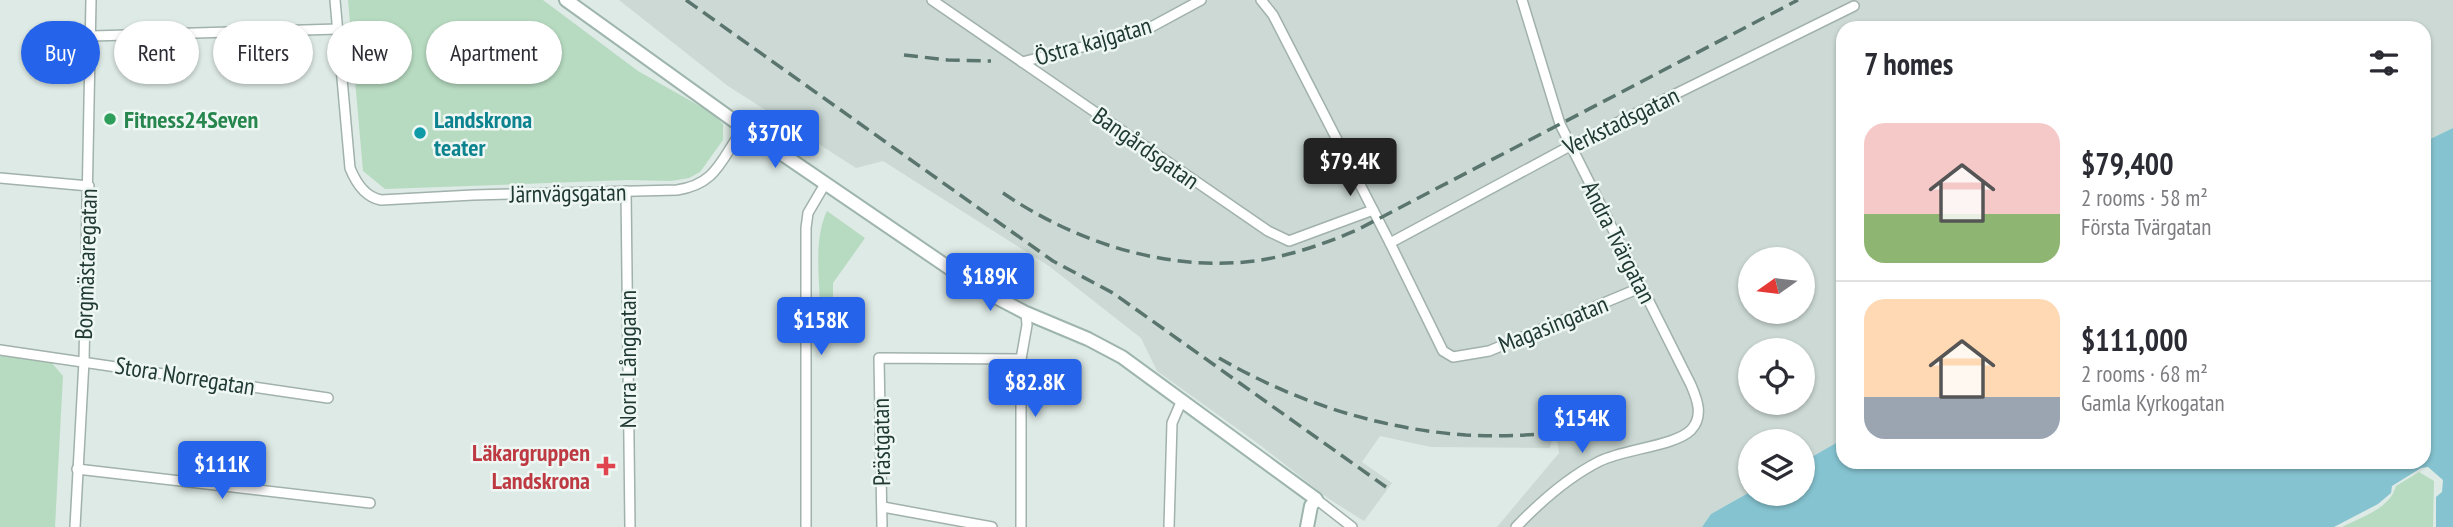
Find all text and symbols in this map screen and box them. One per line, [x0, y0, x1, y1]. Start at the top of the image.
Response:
street label: Östra kajgatan [1031, 10, 1155, 72]
chip: Buy [21, 21, 100, 84]
chip: Rent [114, 21, 199, 84]
chip: Filters [213, 21, 313, 84]
chip: New [327, 21, 412, 84]
chip: Apartment [426, 21, 562, 84]
text: 7 homes [1864, 44, 1953, 83]
icon: filters [2365, 44, 2403, 82]
street label: Verkstadsgatan [1557, 80, 1684, 163]
street label: Bangårdsgatan [1087, 100, 1205, 196]
place label: Fitness24Seven [124, 104, 258, 135]
place label: Landskrona teater [434, 104, 532, 163]
pin: $370K [726, 110, 824, 170]
marker: Fitness24Seven [102, 111, 118, 127]
text: $370K [747, 118, 803, 147]
marker: Landskrona teater [412, 125, 428, 141]
pin: $79.4K [1293, 138, 1407, 198]
text: $79,400 [2081, 144, 2174, 183]
text: $79.4K [1320, 146, 1380, 175]
icon: home [1920, 151, 2004, 235]
street label: Järnvägsgatan [508, 176, 627, 210]
street label: Andra Tvärgatan [1575, 176, 1663, 308]
text: 2 rooms · 58 m² [2081, 183, 2208, 212]
street label: Borgmästaregatan [68, 188, 104, 340]
text: Första Tvärgatan [2081, 212, 2211, 241]
north arrow [1738, 247, 1815, 324]
map controls [1738, 247, 1815, 506]
pin: $189K [941, 254, 1039, 313]
text: $189K [962, 261, 1018, 290]
street label: Magasingatan [1494, 288, 1612, 360]
street label: Norra Långgatan [612, 290, 643, 428]
pin: $158K [772, 298, 870, 357]
text: $158K [793, 305, 849, 334]
text: $111,000 [2081, 320, 2188, 359]
icon: home [1920, 327, 2004, 411]
button: locate [1738, 338, 1815, 415]
street label: Stora Norregatan [113, 350, 257, 402]
text: 2 rooms · 68 m² [2081, 359, 2208, 388]
pin: $82.8K [978, 360, 1092, 419]
text: $82.8K [1005, 367, 1065, 396]
text: Gamla Kyrkogatan [2081, 388, 2225, 417]
pin: $154K [1533, 396, 1631, 455]
street label: Prästgatan [865, 398, 897, 486]
text: $154K [1554, 403, 1610, 432]
button: layers [1738, 429, 1815, 506]
place label: Läkargruppen Landskrona [472, 437, 590, 496]
pin: $111K [173, 442, 271, 501]
text: $111K [194, 449, 250, 478]
marker: Läkargruppen Landskrona [596, 456, 616, 476]

